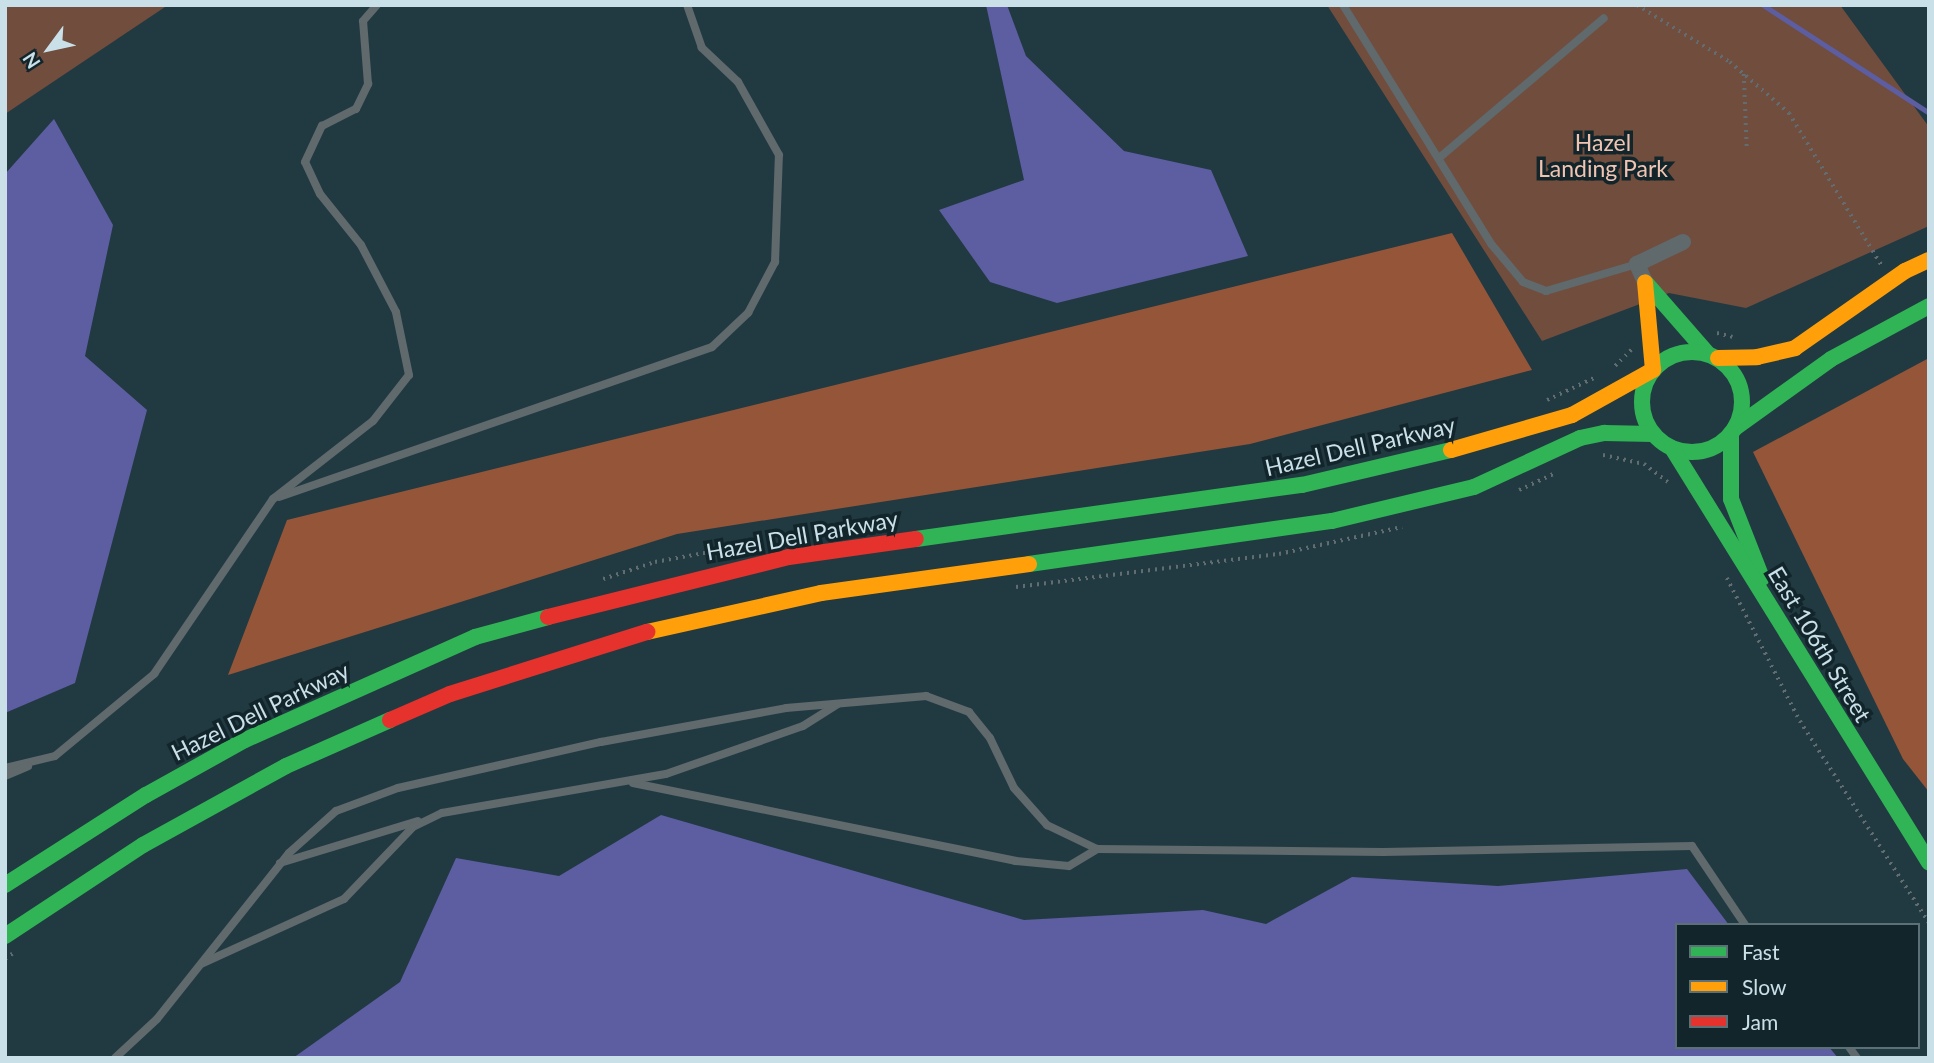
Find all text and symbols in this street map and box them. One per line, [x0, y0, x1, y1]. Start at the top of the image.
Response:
north arrow [14, 14, 84, 84]
text: N [17, 48, 45, 73]
park label: Hazel Landing Park [1538, 128, 1668, 182]
street label: Hazel Dell Parkway [1262, 411, 1458, 481]
street label: Hazel Dell Parkway [704, 505, 900, 565]
street label: East 106th Street [1763, 561, 1877, 727]
street label: Hazel Dell Parkway [167, 656, 353, 766]
legend [1675, 923, 1920, 1049]
text: Fast [1742, 939, 1779, 964]
text: Slow [1742, 974, 1786, 999]
text: Jam [1742, 1009, 1778, 1034]

